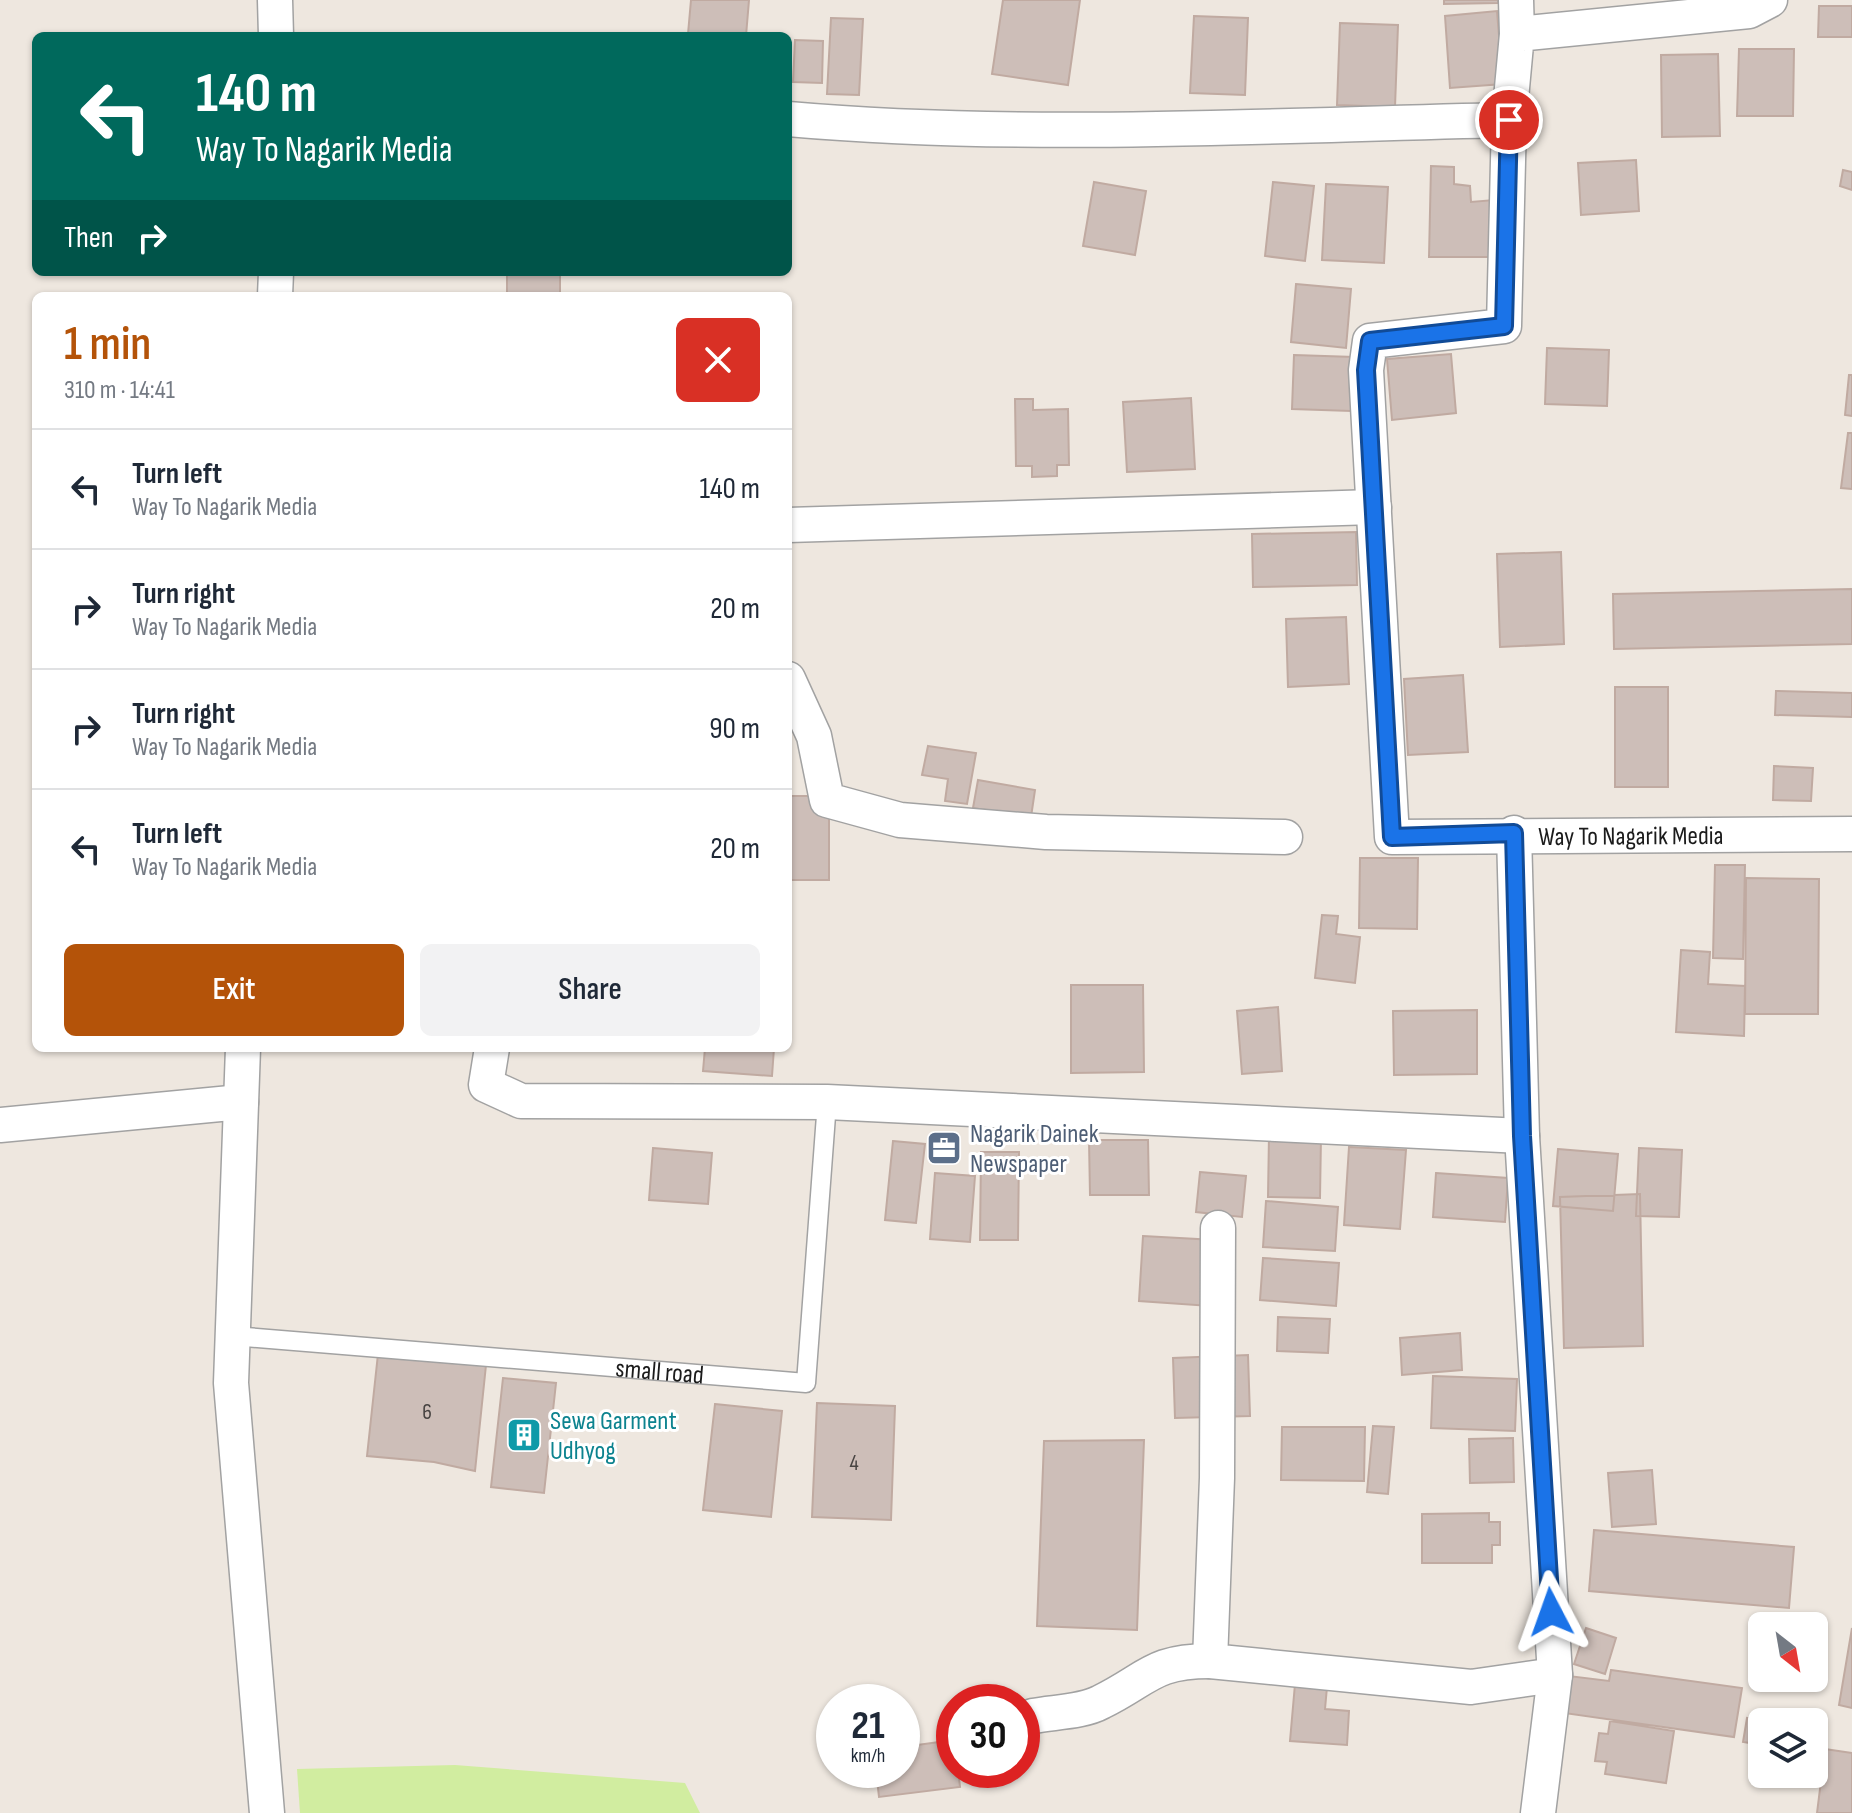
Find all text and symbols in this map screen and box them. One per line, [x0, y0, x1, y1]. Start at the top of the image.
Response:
text: 140 m [196, 61, 317, 128]
icon: left [64, 64, 168, 168]
pin [1475, 86, 1543, 154]
icon: arrive [1487, 98, 1531, 142]
text: Way To Nagarik Media [196, 129, 453, 172]
icon: right [130, 216, 174, 260]
text: Then [64, 220, 114, 256]
text: 1 min [64, 316, 151, 373]
button: close [676, 318, 760, 402]
text: 310 m · 14:41 [64, 375, 175, 406]
text: Turn left [132, 456, 222, 492]
icon: left [64, 467, 108, 511]
text: 140 m [700, 471, 760, 507]
text: Way To Nagarik Media [132, 492, 317, 523]
text: Turn right [132, 576, 235, 612]
icon: right [64, 587, 108, 631]
text: 20 m [710, 591, 760, 627]
text: Way To Nagarik Media [132, 612, 317, 643]
text: Turn right [132, 696, 235, 732]
icon: right [64, 707, 108, 751]
text: 90 m [709, 711, 760, 747]
text: Way To Nagarik Media [132, 732, 317, 763]
text: Turn left [132, 816, 222, 852]
street label: Way To Nagarik Media [1538, 821, 1724, 853]
icon: left [64, 827, 108, 871]
text: 20 m [710, 831, 760, 867]
text: Way To Nagarik Media [132, 852, 317, 883]
button: Exit [64, 944, 404, 1036]
button: Share [420, 944, 760, 1036]
place label: Nagarik Dainek Newspaper [970, 1119, 1099, 1180]
office icon: Nagarik Dainek Newspaper [925, 1129, 963, 1167]
street label: small road [614, 1353, 705, 1392]
house number: 6 [422, 1399, 432, 1426]
place label: Sewa Garment Udhyog [550, 1406, 677, 1467]
building icon: Sewa Garment Udhyog [505, 1416, 543, 1454]
house number: 4 [849, 1450, 859, 1477]
position arrow [1509, 1570, 1593, 1654]
north arrow [1748, 1612, 1828, 1692]
map controls [1748, 1612, 1828, 1788]
speed limit sign: 30 [936, 1684, 1040, 1788]
text: 21 [851, 1702, 885, 1750]
button: layers [1748, 1708, 1828, 1788]
text: km/h [851, 1744, 885, 1768]

